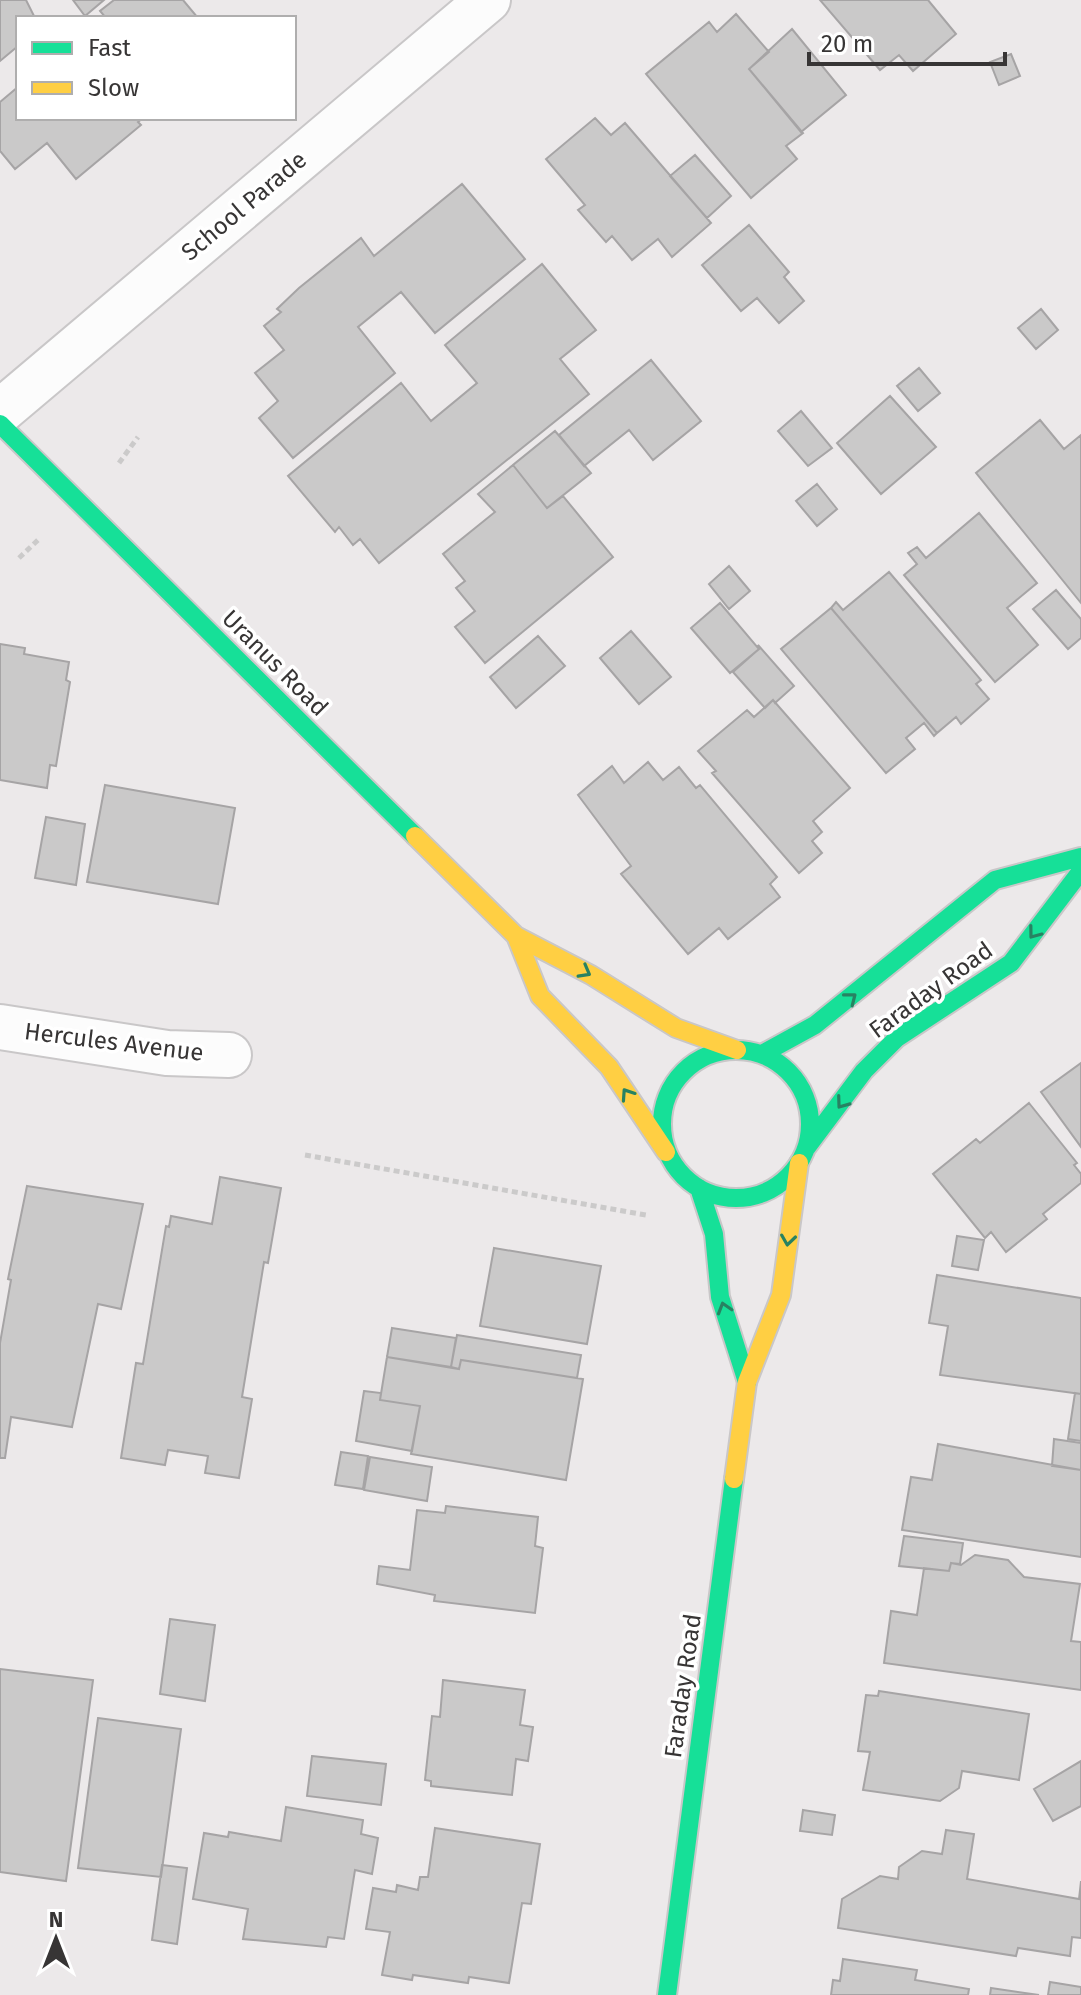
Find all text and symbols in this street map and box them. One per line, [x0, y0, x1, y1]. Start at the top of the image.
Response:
legend [16, 16, 296, 120]
scale bar [809, 16, 1005, 66]
text: 20 m [821, 30, 873, 58]
text: Fast [88, 34, 131, 62]
text: Slow [88, 74, 139, 102]
street label: School Parade [176, 146, 312, 266]
street label: Uranus Road [216, 604, 334, 722]
one-way arrow [1029, 924, 1043, 939]
street label: Faraday Road [864, 936, 998, 1044]
one-way arrow [576, 962, 590, 978]
one-way arrow [842, 993, 857, 1007]
street label: Hercules Avenue [23, 1017, 205, 1067]
one-way arrow [622, 1088, 637, 1103]
one-way arrow [837, 1094, 852, 1108]
one-way arrow [780, 1233, 797, 1247]
one-way arrow [717, 1302, 733, 1315]
street label: Faraday Road [659, 1612, 707, 1760]
north arrow [16, 1899, 96, 1979]
text: N [49, 1906, 63, 1933]

